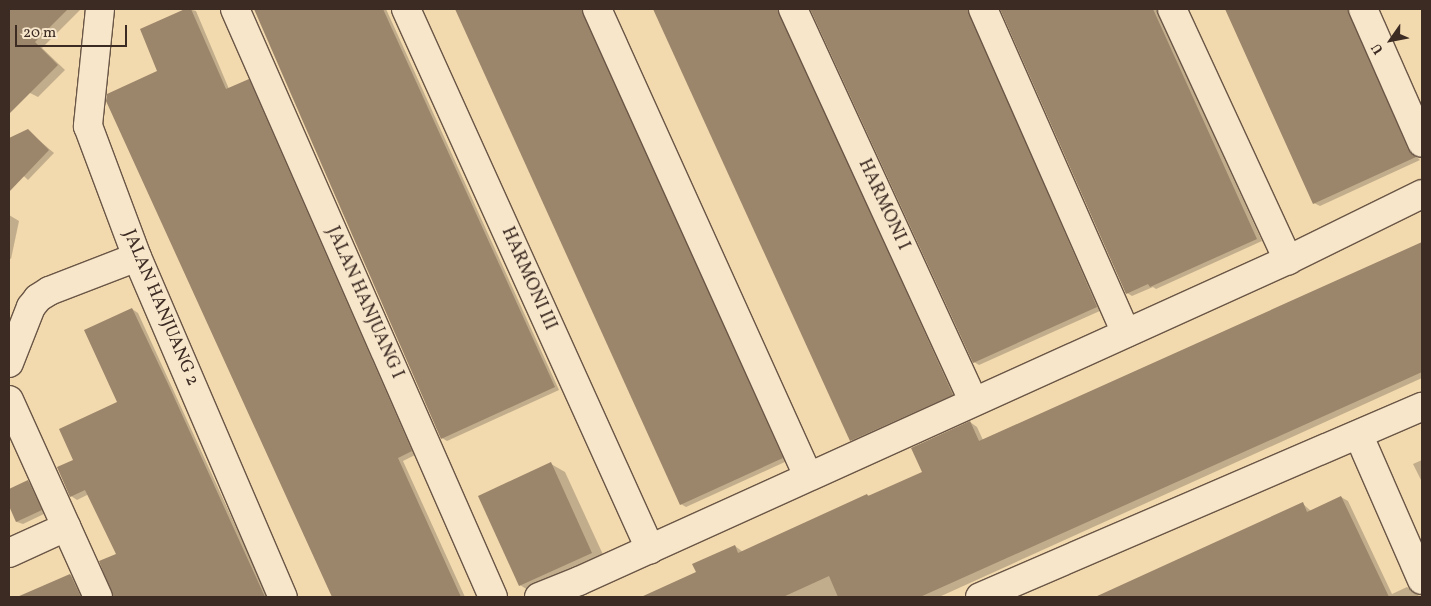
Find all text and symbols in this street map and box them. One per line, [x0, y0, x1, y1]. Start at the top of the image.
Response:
scale bar [18, 15, 130, 47]
north arrow [1366, 15, 1416, 65]
text: 20 m [23, 23, 56, 44]
text: U [1367, 39, 1389, 58]
street label: HARMONI I [852, 156, 914, 254]
street label: JALAN HANJUANG I [321, 224, 407, 382]
street label: HARMONI III [496, 224, 560, 334]
street label: JALAN HANJUANG 2 [117, 227, 203, 389]

